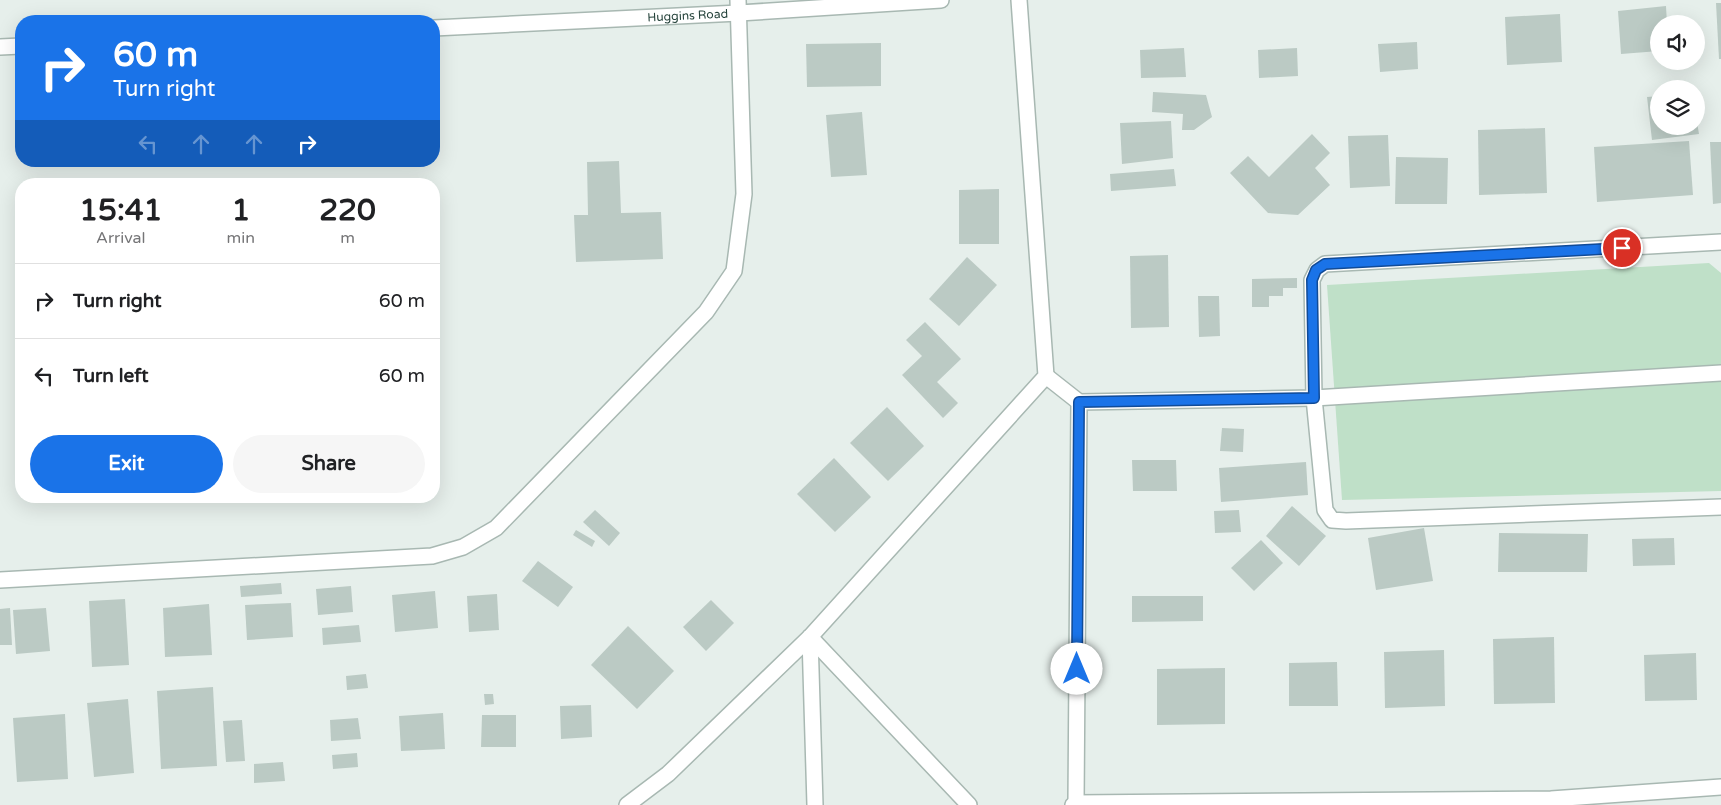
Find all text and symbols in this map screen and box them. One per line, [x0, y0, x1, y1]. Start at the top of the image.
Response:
street label: Huggins Road [647, 7, 728, 24]
map controls [1650, 15, 1705, 135]
button: sound [1650, 15, 1705, 70]
text: 60 m [113, 34, 198, 76]
icon: right [30, 35, 95, 100]
text: Turn right [113, 76, 215, 102]
button: layers [1650, 80, 1705, 135]
icon: left [134, 130, 162, 158]
icon: ahead [187, 130, 215, 158]
icon: ahead [240, 130, 268, 158]
icon: right [293, 130, 321, 158]
text: 15:41 [79, 192, 162, 229]
text: 1 [231, 192, 250, 229]
text: 220 [319, 192, 376, 229]
pin [1601, 227, 1643, 269]
text: Arrival [96, 228, 146, 248]
text: min [227, 228, 255, 248]
text: m [340, 228, 355, 248]
icon: arrive [1608, 234, 1636, 262]
icon: right [30, 287, 58, 315]
text: Turn right [73, 290, 161, 312]
text: 60 m [379, 290, 425, 312]
icon: left [30, 362, 58, 390]
text: Turn left [73, 365, 149, 387]
text: 60 m [379, 365, 425, 387]
button: Exit [30, 435, 223, 493]
button: Share [233, 435, 425, 493]
position arrow [1050, 642, 1102, 694]

